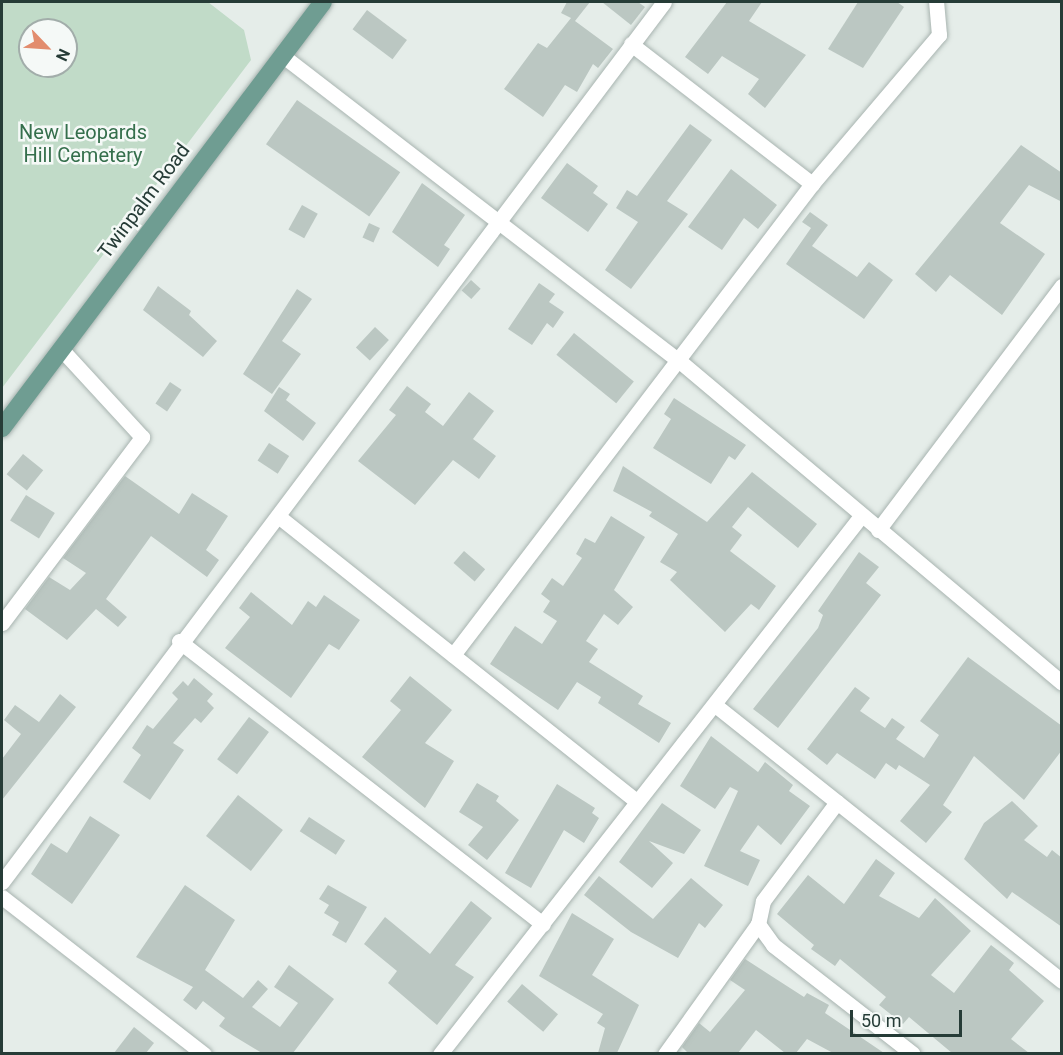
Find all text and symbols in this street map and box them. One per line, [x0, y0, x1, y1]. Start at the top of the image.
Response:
north arrow [18, 18, 78, 78]
text: N [52, 46, 74, 64]
park label: New Leopards Hill Cemetery [19, 121, 147, 168]
street label: Twinpalm Road [93, 139, 195, 263]
scale bar [853, 998, 966, 1036]
text: 50 m [861, 1010, 901, 1031]

